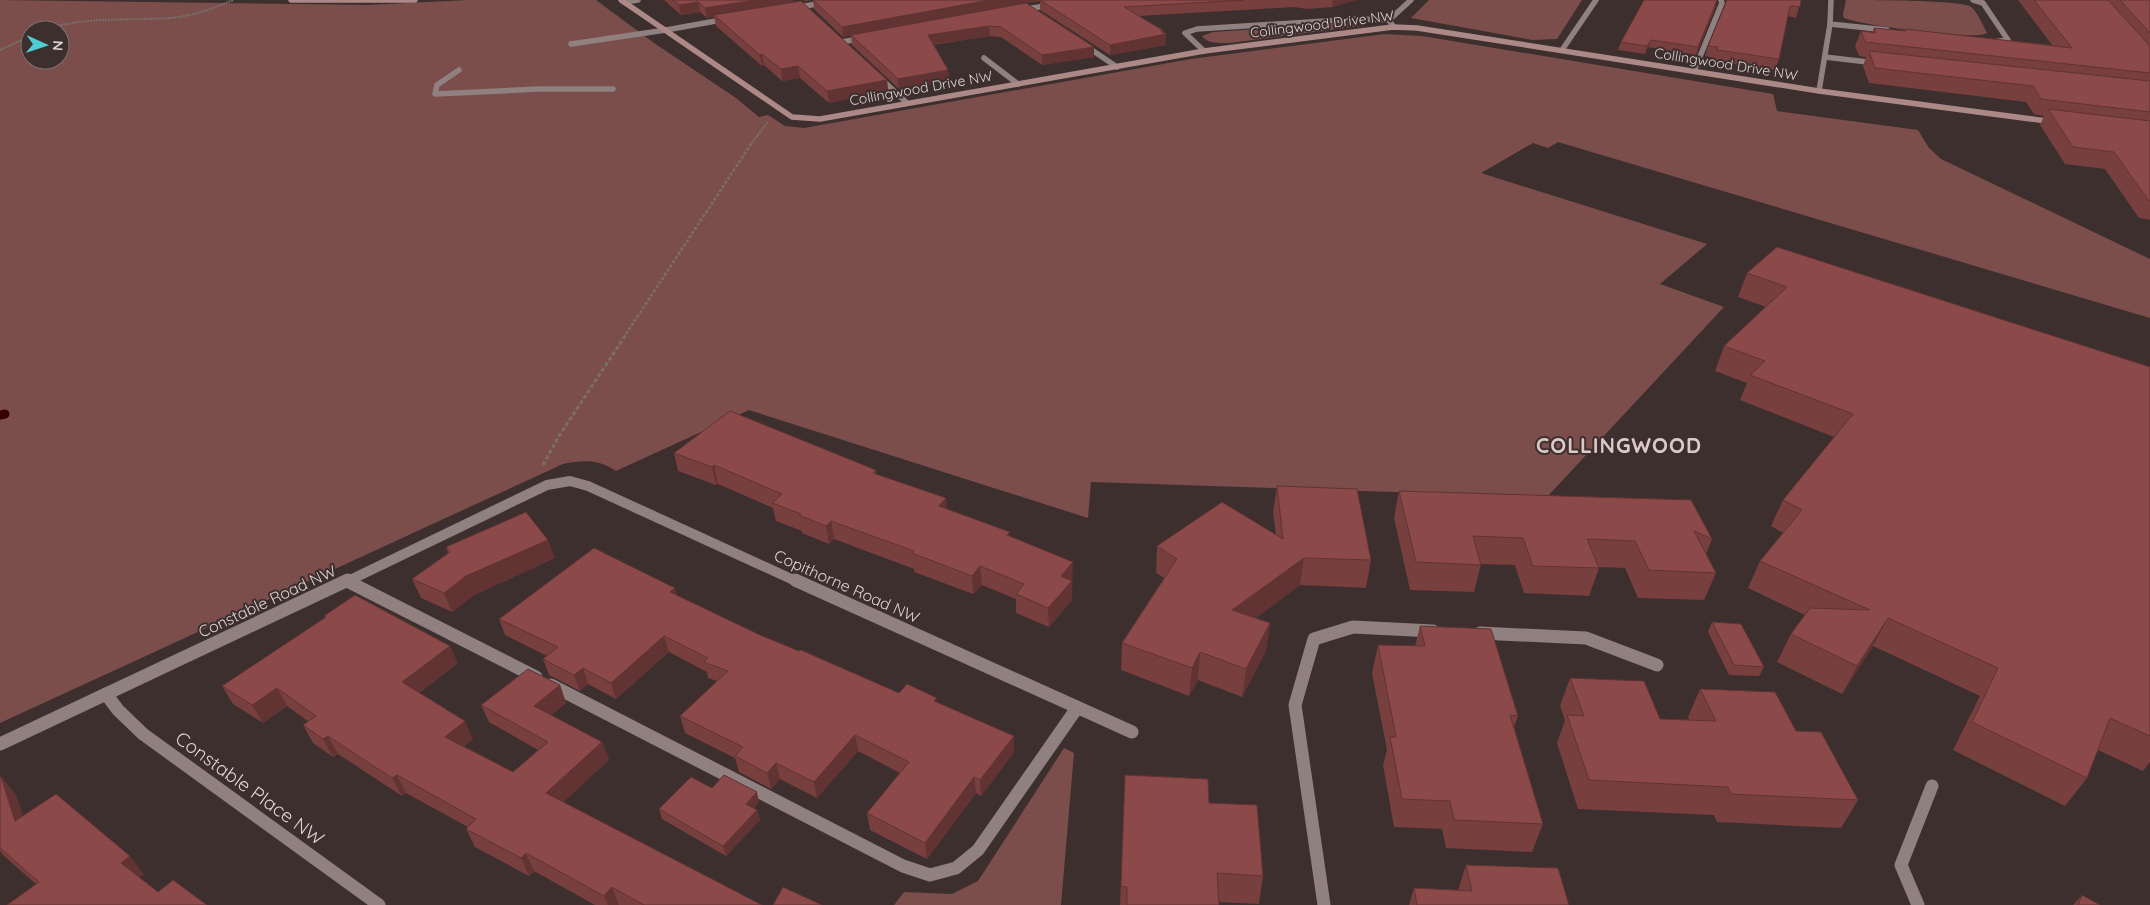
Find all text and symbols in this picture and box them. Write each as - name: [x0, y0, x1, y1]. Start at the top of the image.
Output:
- street label: Collingwood Drive NW: [1249, 6, 1395, 42]
- north arrow: [20, 20, 70, 70]
- text: N: [49, 40, 67, 51]
- street label: Collingwood Drive NW: [1653, 44, 1799, 84]
- street label: Collingwood Drive NW: [848, 66, 994, 109]
- district label: COLLINGWOOD: [1536, 432, 1702, 458]
- street label: Copithorne Road NW: [771, 545, 923, 627]
- street label: Constable Road NW: [195, 560, 339, 642]
- street label: Constable Place NW: [171, 726, 329, 850]

